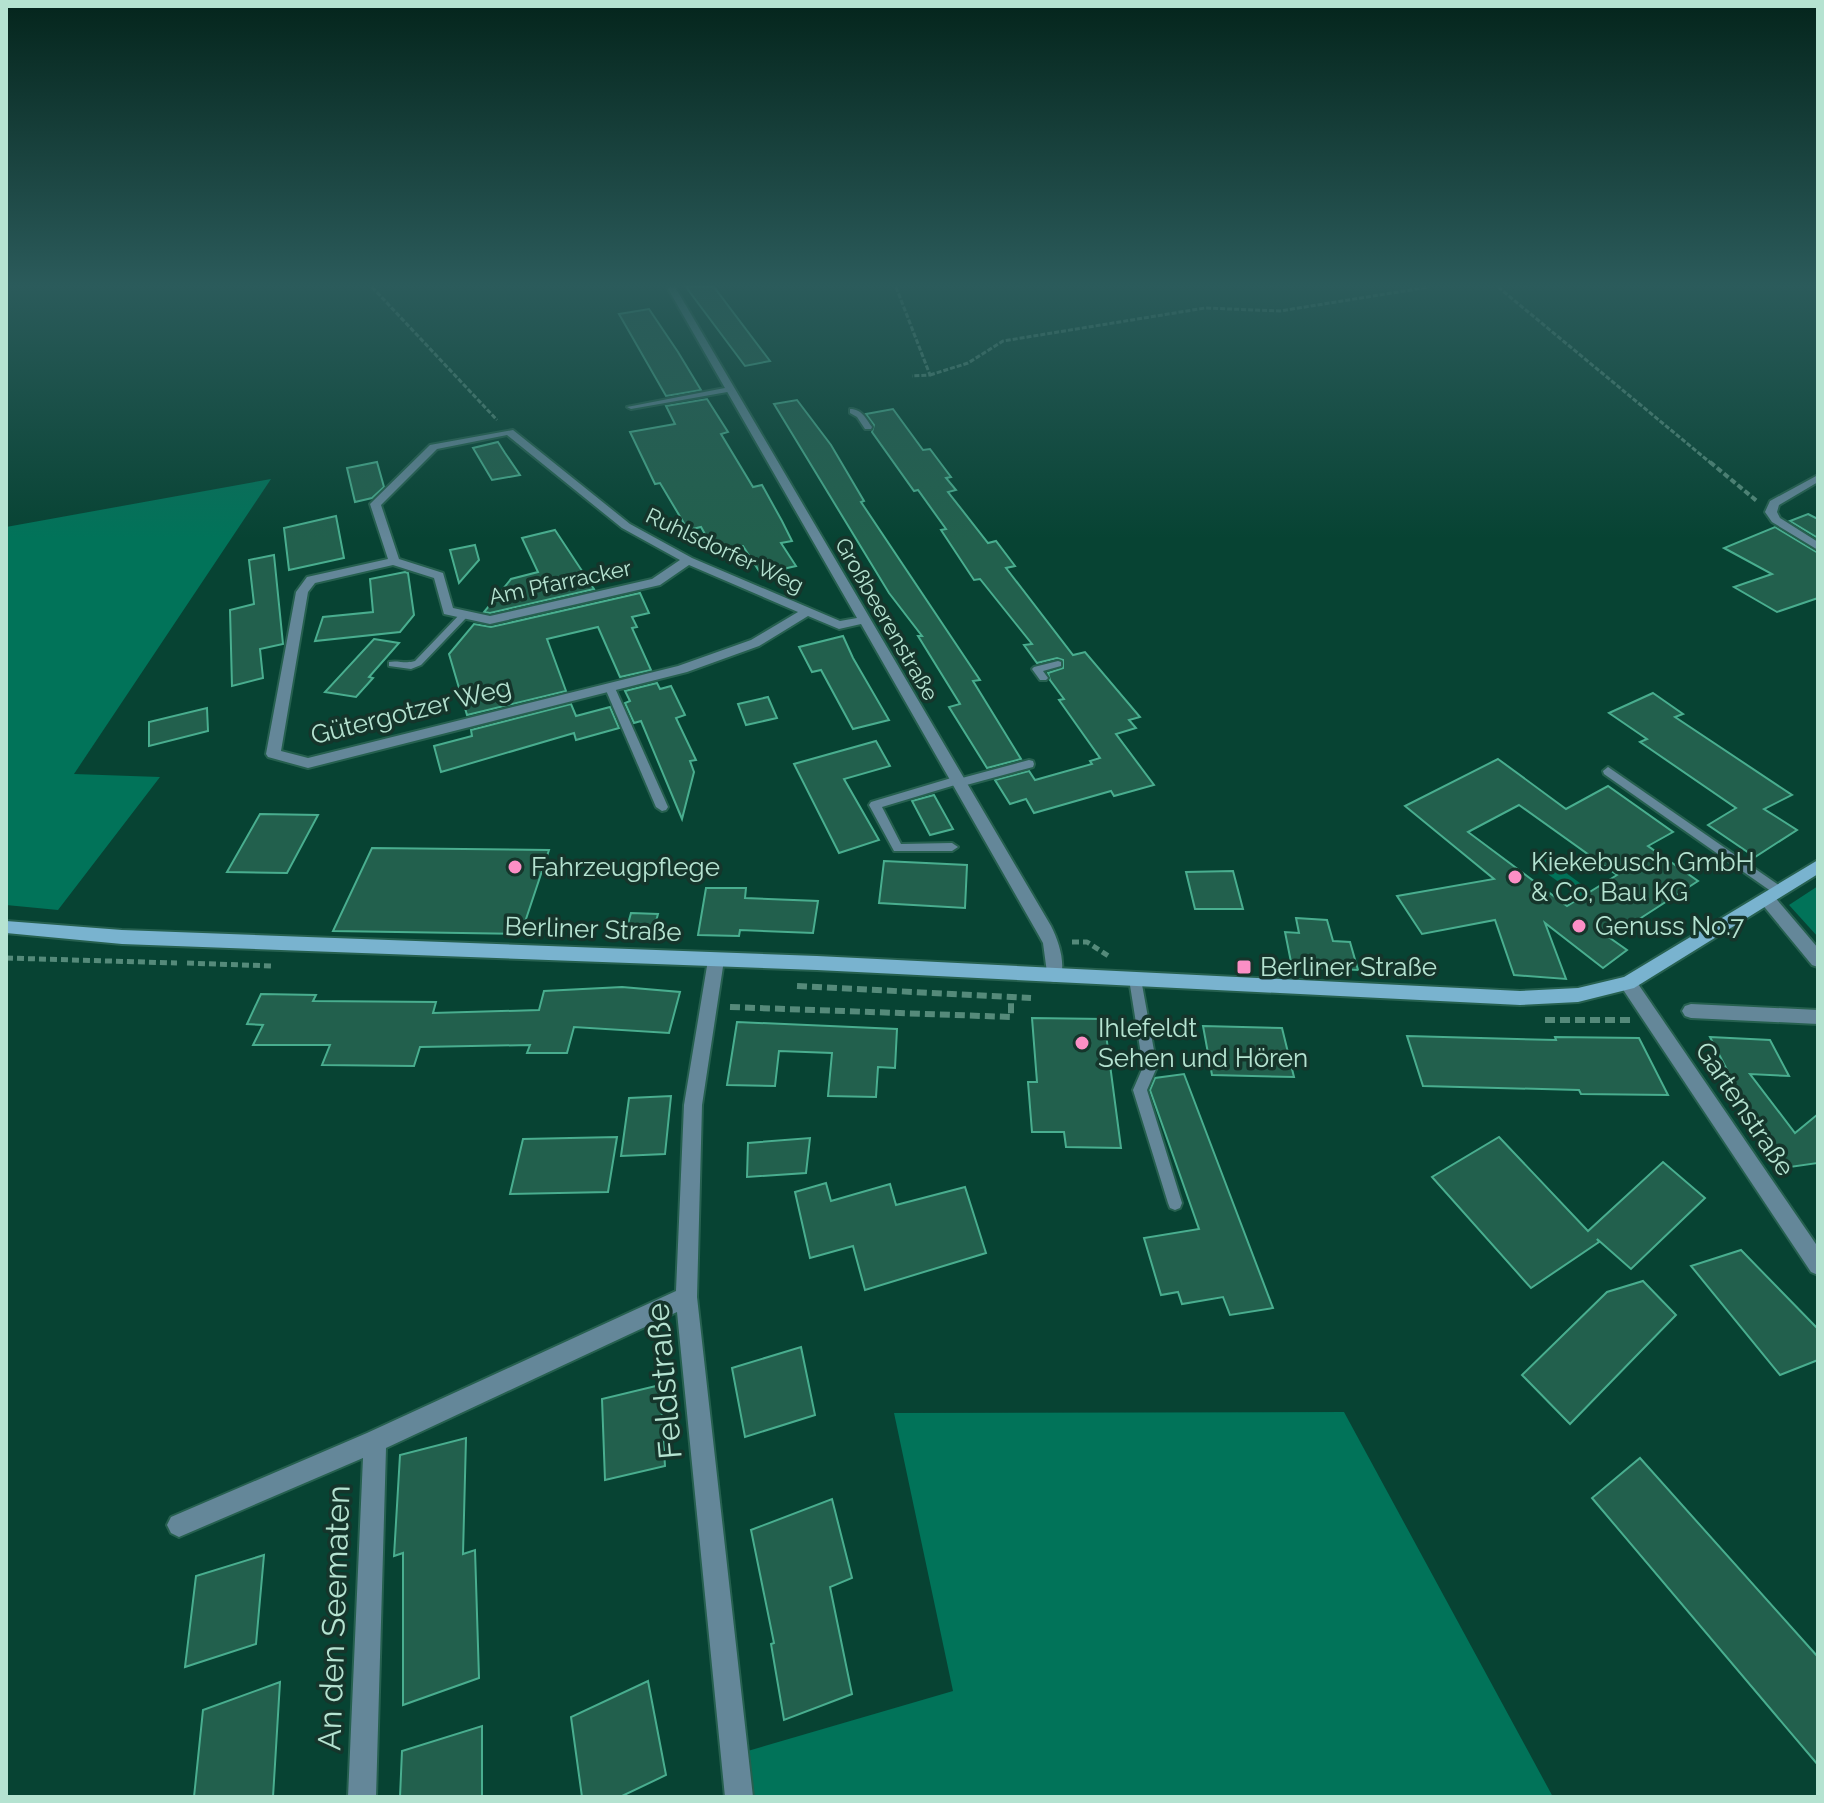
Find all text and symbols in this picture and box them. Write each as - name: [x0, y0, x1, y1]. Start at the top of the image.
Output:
- street label: Ruhlsdorfer Weg: [642, 502, 808, 598]
- street label: Großbeerenstraße: [830, 533, 944, 705]
- street label: Am Pfarracker: [486, 554, 634, 610]
- street label: Gütergotzer Weg: [308, 672, 514, 750]
- place label: Kiekebusch GmbH & Co, Bau KG: [1531, 847, 1755, 907]
- place label: Fahrzeugpflege: [531, 852, 720, 882]
- marker: Fahrzeugpflege: [506, 858, 524, 876]
- marker: Kiekebusch GmbH & Co, Bau KG: [1506, 868, 1524, 886]
- street label: Berliner Straße: [504, 911, 682, 947]
- place label: Genuss No.7: [1595, 911, 1744, 941]
- marker: Genuss No.7: [1570, 917, 1588, 935]
- place label: Berliner Straße: [1260, 952, 1437, 982]
- marker: Berliner Straße: [1235, 958, 1253, 976]
- place label: Ihlefeldt Sehen und Hören: [1098, 1013, 1308, 1073]
- marker: Ihlefeldt Sehen und Hören: [1073, 1034, 1091, 1052]
- street label: Gartenstraße: [1689, 1036, 1801, 1182]
- street label: Feldstraße: [638, 1302, 689, 1461]
- street label: An den Seematen: [310, 1485, 357, 1751]

